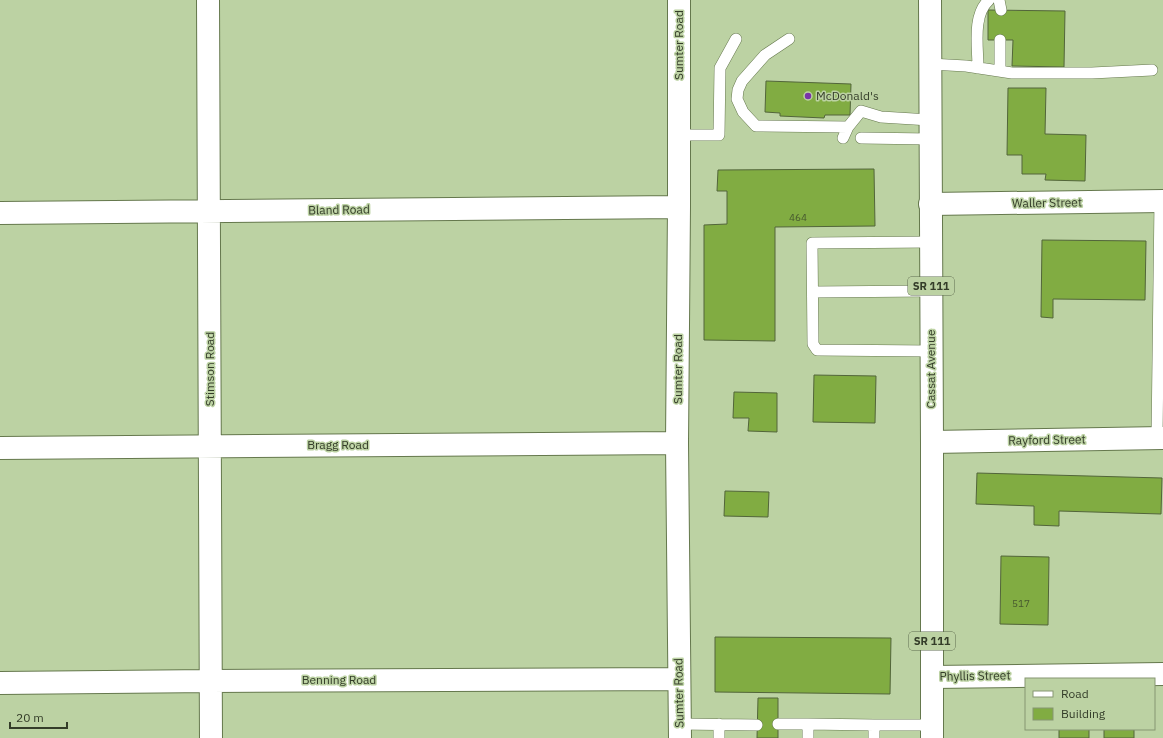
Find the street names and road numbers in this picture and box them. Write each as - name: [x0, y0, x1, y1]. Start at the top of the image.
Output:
- street label: Sumter Road: [671, 10, 686, 80]
- street label: Waller Street: [1012, 194, 1082, 211]
- street label: Bland Road: [308, 201, 370, 218]
- road number: SR 111: [908, 277, 954, 295]
- street label: Cassat Avenue: [923, 329, 938, 409]
- street label: Stimson Road: [202, 332, 217, 406]
- street label: Sumter Road: [670, 334, 685, 404]
- street label: Rayford Street: [1008, 431, 1086, 448]
- street label: Bragg Road: [307, 437, 369, 452]
- road number: SR 111: [909, 632, 955, 650]
- street label: Sumter Road: [670, 658, 687, 728]
- street label: Phyllis Street: [939, 667, 1011, 684]
- street label: Benning Road: [302, 672, 376, 687]

